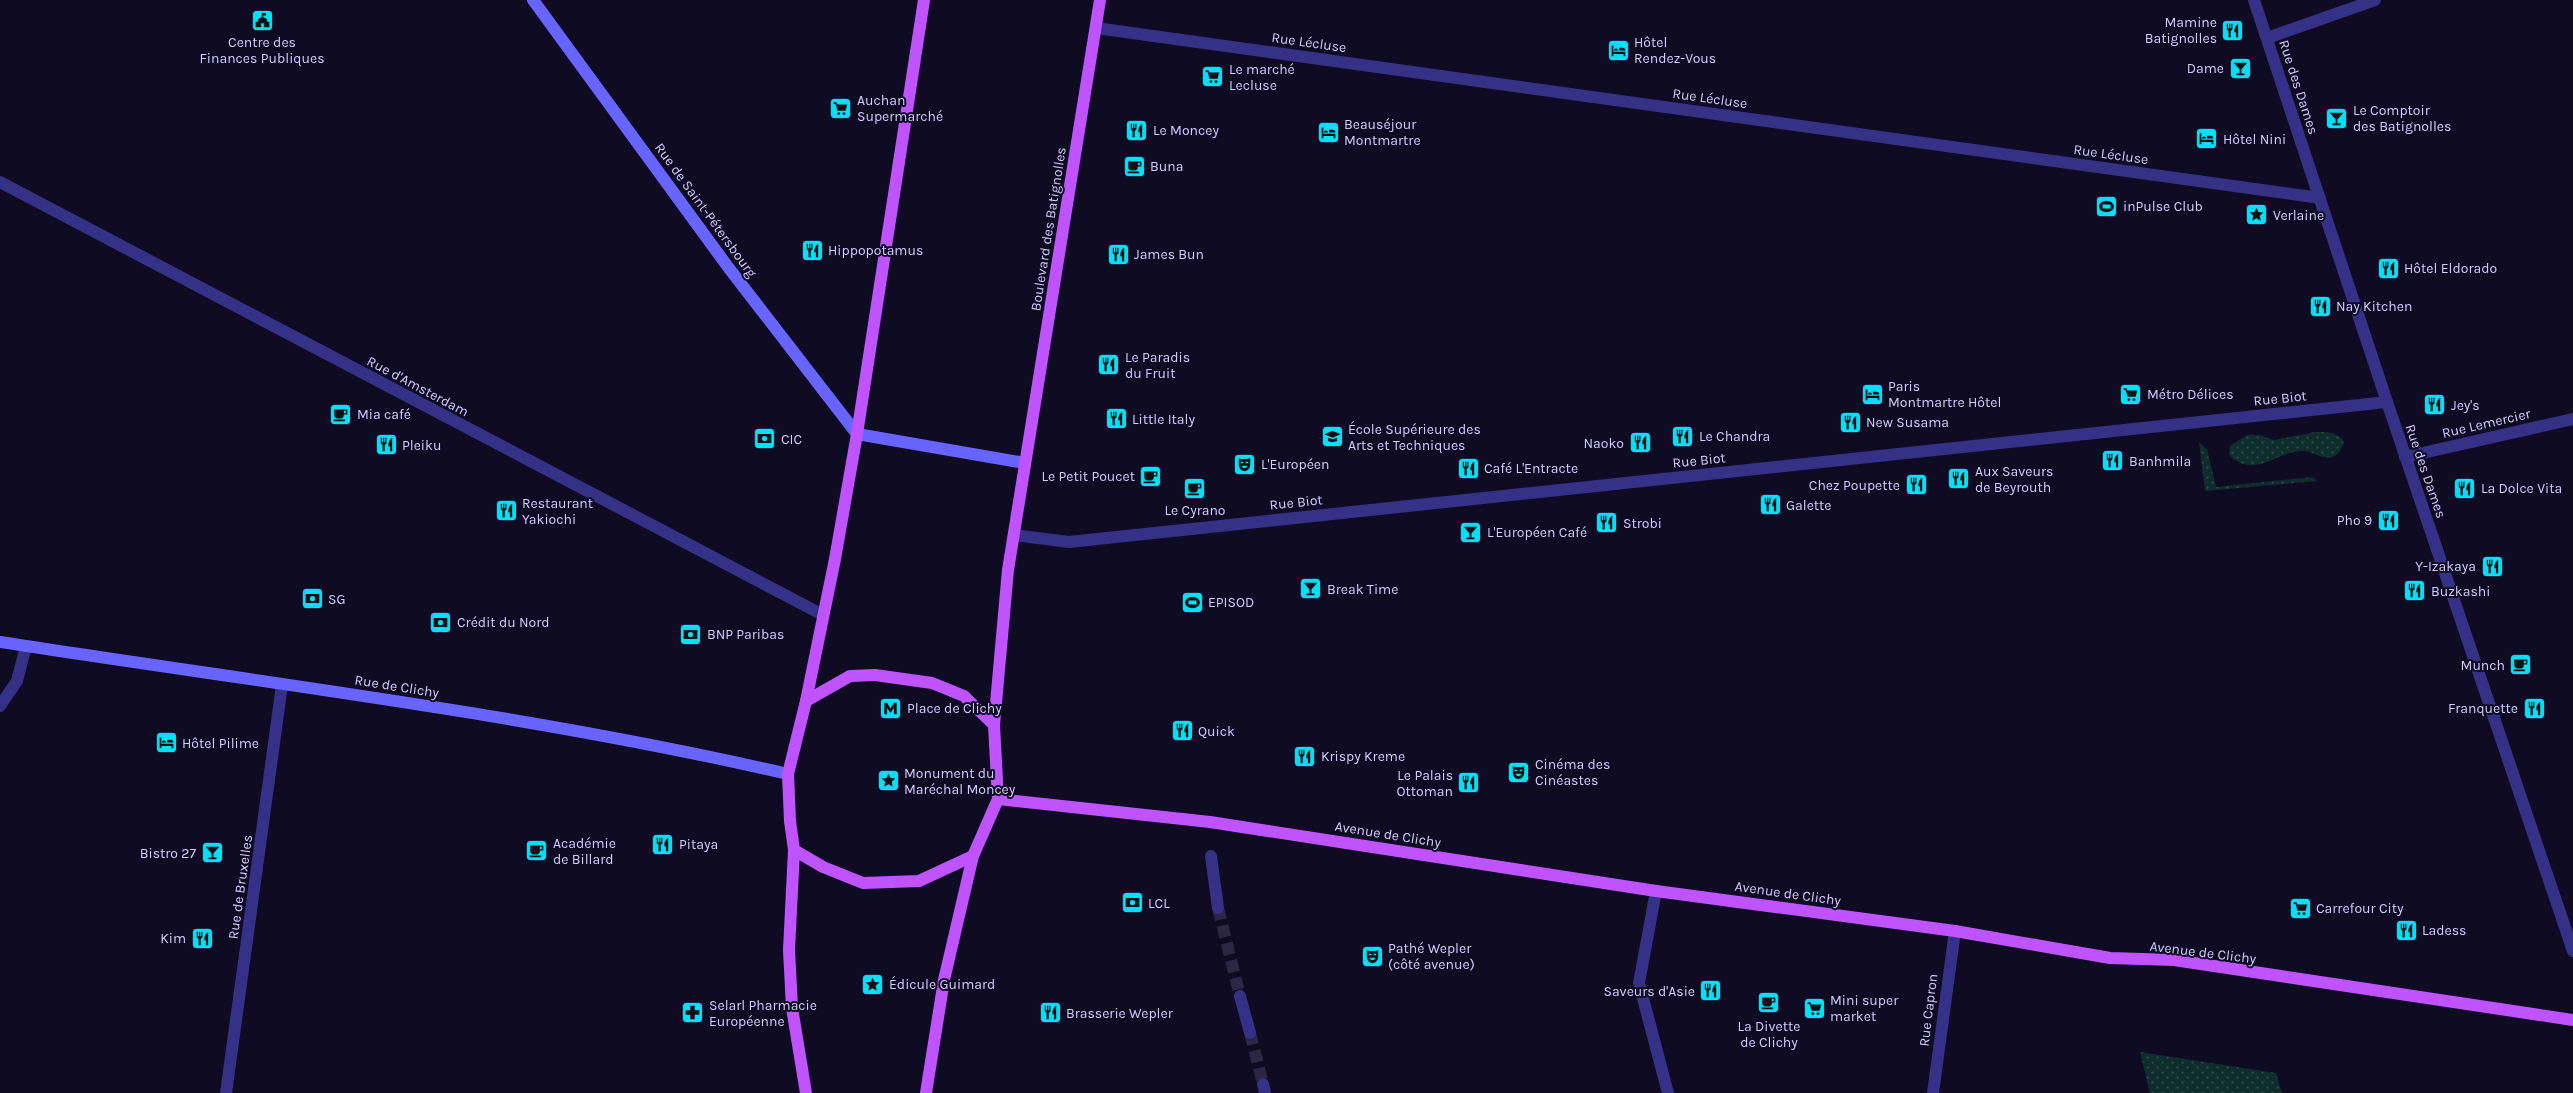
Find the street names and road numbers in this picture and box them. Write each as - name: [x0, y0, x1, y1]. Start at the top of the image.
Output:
- street label: Rue Lécluse: [1270, 29, 1347, 56]
- street label: Rue des Dames: [2275, 38, 2322, 137]
- street label: Rue Lécluse: [1671, 85, 1748, 112]
- street label: Rue de Saint-Pétersbourg: [651, 140, 760, 281]
- street label: Rue Lécluse: [2072, 141, 2149, 168]
- street label: Boulevard des Batignolles: [1027, 146, 1070, 312]
- street label: Rue d'Amsterdam: [364, 352, 472, 420]
- street label: Rue Biot: [2253, 387, 2307, 410]
- street label: Rue Lemercier: [2440, 405, 2533, 442]
- street label: Rue des Dames: [2401, 422, 2450, 520]
- street label: Rue Biot: [1672, 449, 1726, 472]
- street label: Rue Biot: [1269, 491, 1323, 514]
- street label: Rue de Clichy: [353, 671, 441, 702]
- street label: Avenue de Clichy: [1334, 818, 1443, 851]
- street label: Rue de Bruxelles: [225, 834, 256, 940]
- street label: Avenue de Clichy: [1734, 878, 1843, 909]
- street label: Avenue de Clichy: [2149, 938, 2258, 968]
- street label: Rue Capron: [1916, 973, 1941, 1047]

